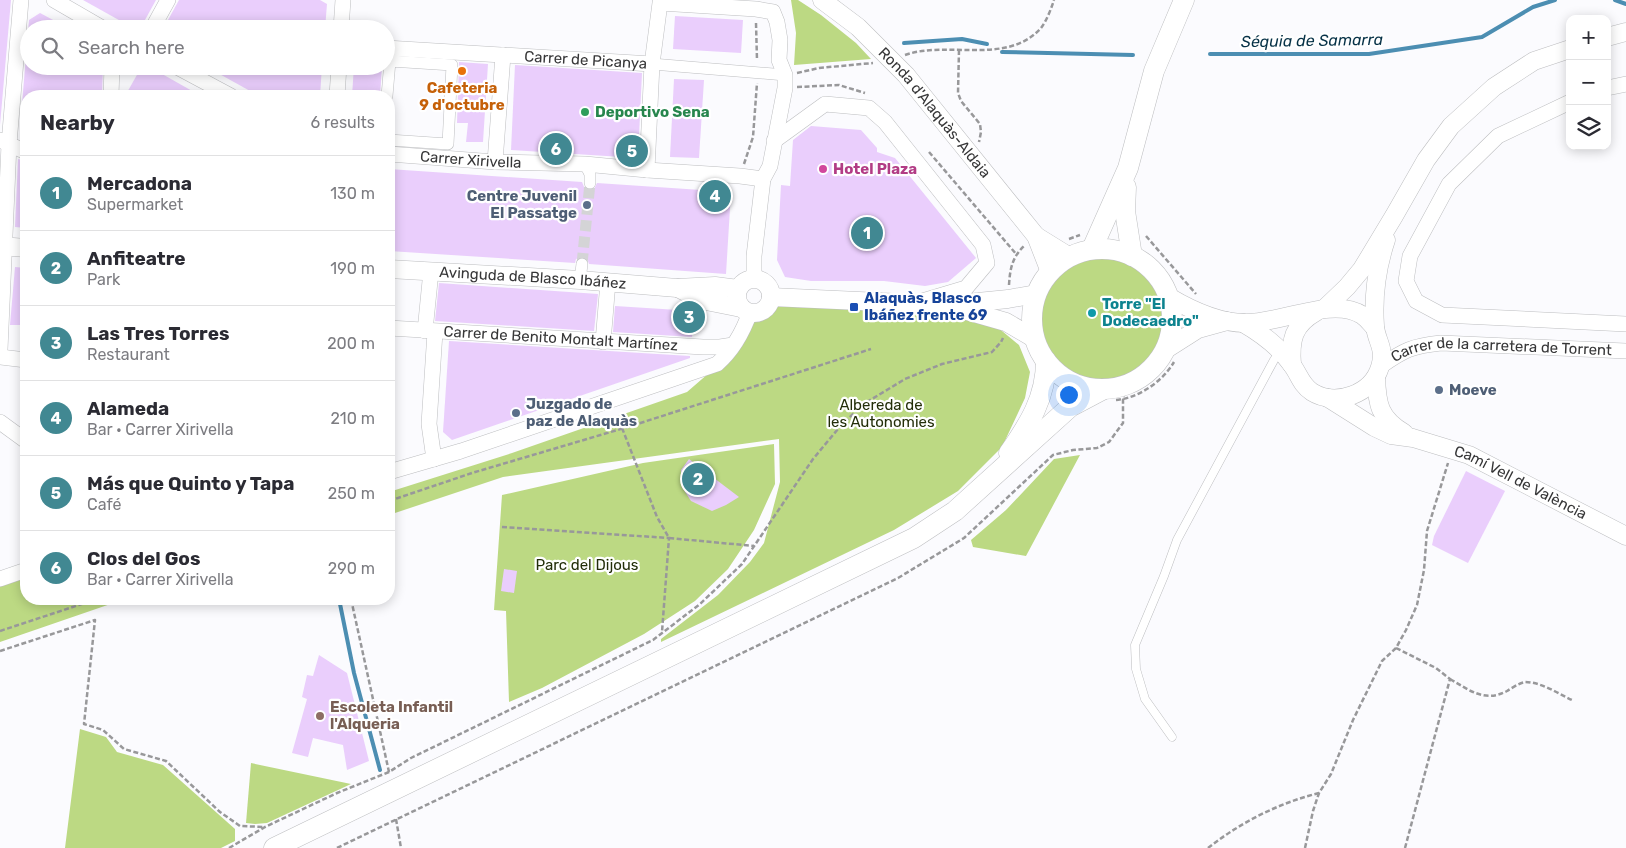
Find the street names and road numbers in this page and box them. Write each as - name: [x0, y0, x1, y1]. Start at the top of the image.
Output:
- street label: Ronda d'Alaquàs-Aldaia: [875, 44, 994, 182]
- street label: Carrer de Picanya: [524, 47, 648, 73]
- street label: Carrer Xirivella: [419, 147, 522, 172]
- street label: Avinguda de Blasco Ibáñez: [439, 263, 627, 293]
- street label: Carrer de Benito Montalt Martínez: [443, 322, 679, 354]
- street label: Carrer de la carretera de Torrent: [1388, 334, 1612, 366]
- street label: Camí Vell de València: [1452, 442, 1590, 523]

